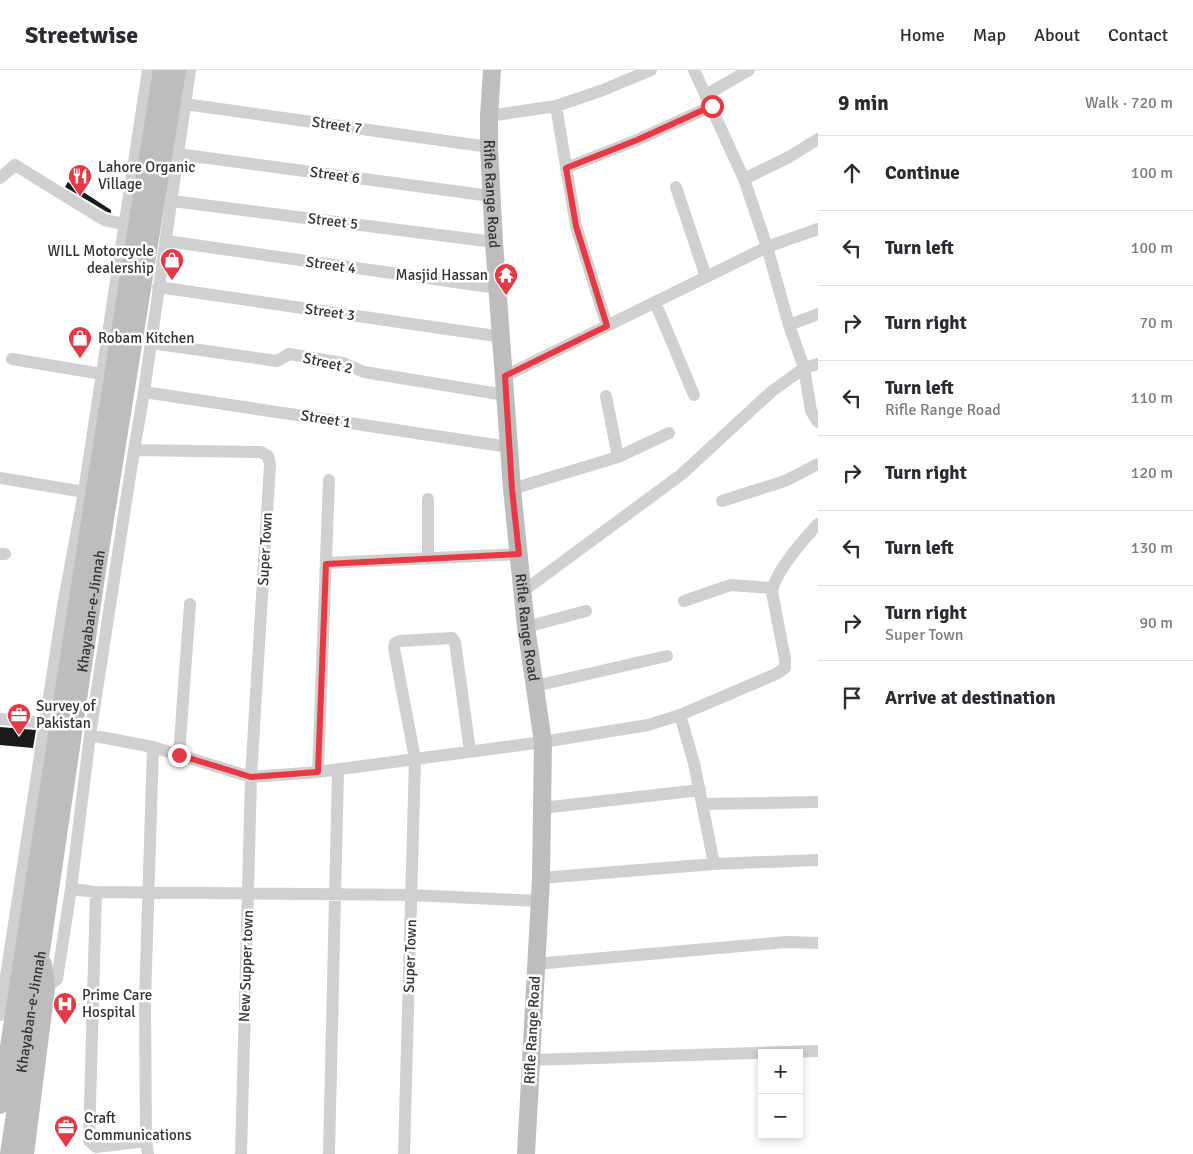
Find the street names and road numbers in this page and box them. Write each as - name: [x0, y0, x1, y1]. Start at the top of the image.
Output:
- street label: Street 7: [311, 113, 363, 137]
- street label: Rifle Range Road: [480, 140, 503, 249]
- street label: Street 6: [309, 163, 361, 187]
- street label: Street 5: [307, 209, 359, 233]
- street label: Street 4: [305, 253, 357, 277]
- street label: Street 3: [304, 300, 356, 324]
- street label: Street 2: [301, 349, 355, 377]
- street label: Street 1: [300, 406, 352, 432]
- street label: Super Town: [254, 512, 276, 586]
- street label: Khayaban-e-Jinnah: [73, 549, 109, 674]
- street label: Rifle Range Road: [512, 573, 543, 682]
- street label: New Supper town: [235, 910, 257, 1022]
- street label: Super Town: [400, 919, 420, 993]
- street label: Khayaban-e-Jinnah: [12, 949, 50, 1074]
- street label: Rifle Range Road: [520, 975, 544, 1085]

